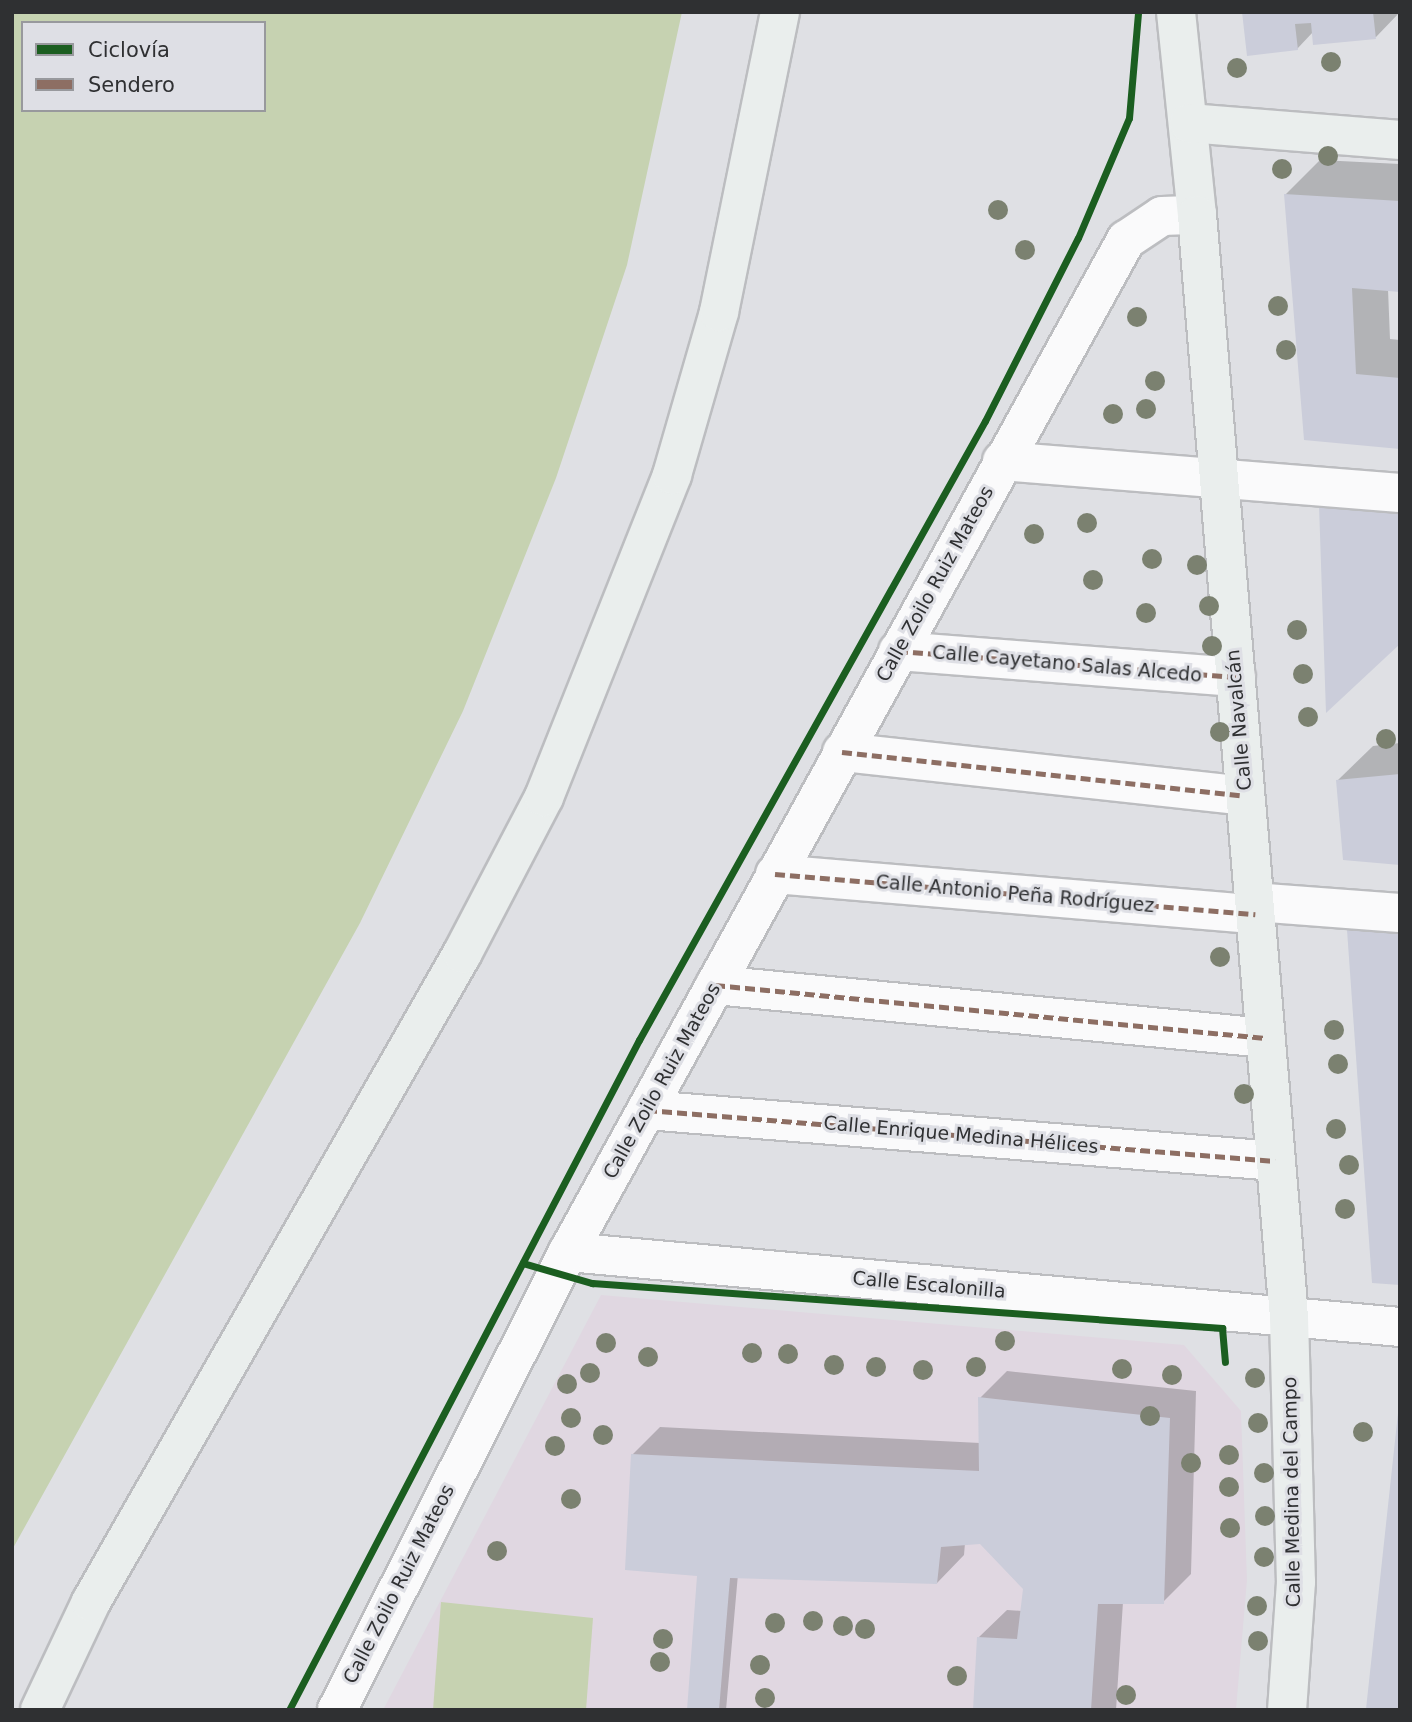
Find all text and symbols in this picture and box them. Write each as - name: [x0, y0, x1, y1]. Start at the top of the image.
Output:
- legend: [21, 21, 266, 112]
- text: Ciclovía: [88, 38, 170, 62]
- text: Sendero: [88, 73, 175, 97]
- street label: Calle Zoilo Ruiz Mateos: [872, 482, 998, 686]
- street label: Calle Cayetano Salas Alcedo: [931, 641, 1203, 687]
- street label: Calle Navalcán: [1221, 649, 1257, 791]
- street label: Calle Antonio Peña Rodríguez: [875, 870, 1155, 918]
- street label: Calle Zoilo Ruiz Mateos: [599, 979, 725, 1183]
- street label: Calle Enrique Medina Hélices: [823, 1112, 1099, 1158]
- street label: Calle Escalonilla: [851, 1267, 1007, 1303]
- street label: Calle Medina del Campo: [1279, 1377, 1305, 1607]
- street label: Calle Zoilo Ruiz Mateos: [339, 1481, 459, 1687]

